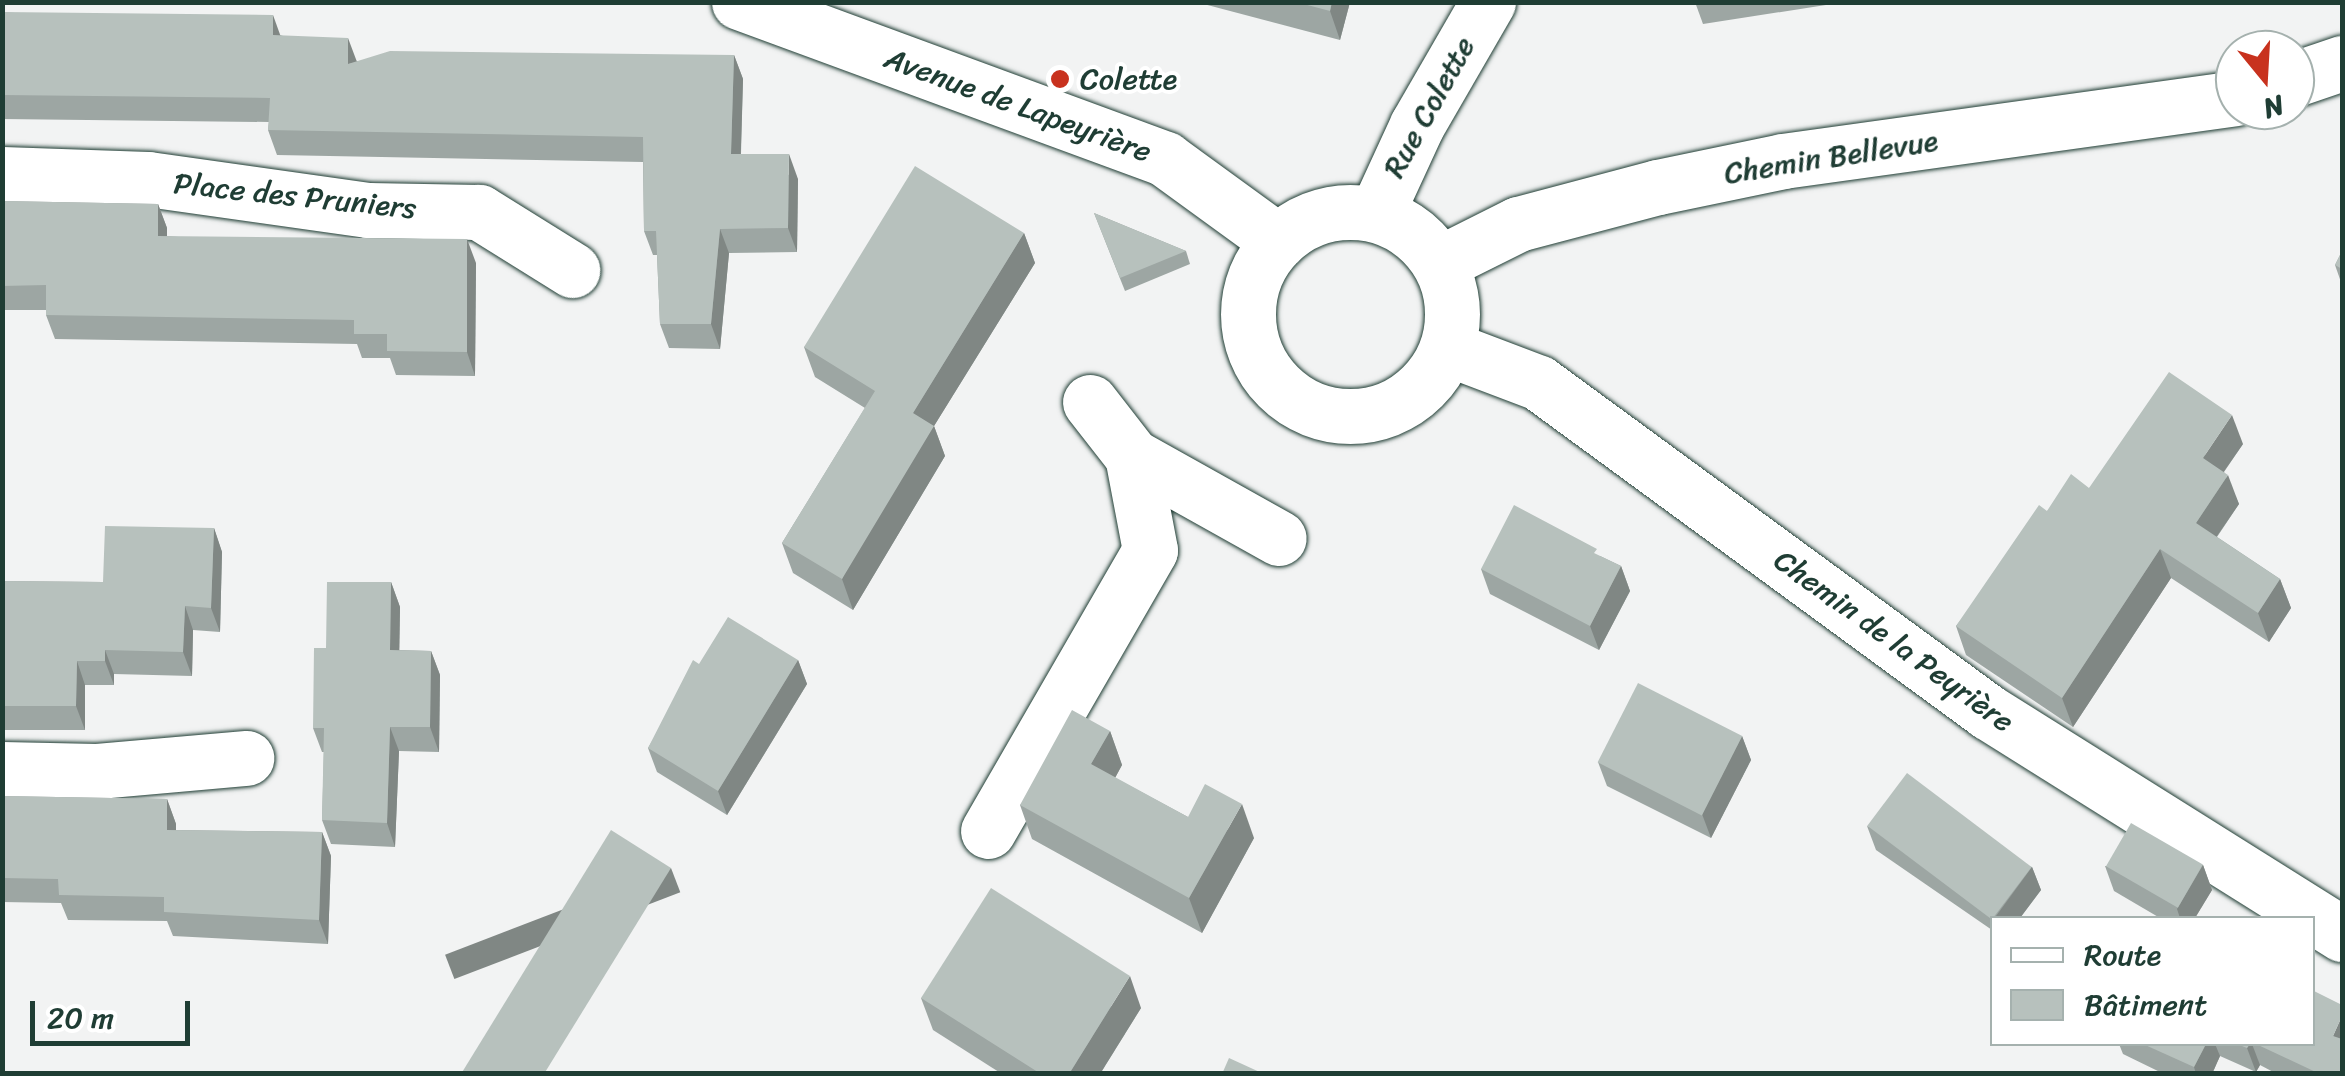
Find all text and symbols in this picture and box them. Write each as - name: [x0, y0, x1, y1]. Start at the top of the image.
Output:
- north arrow: [2215, 30, 2315, 130]
- street label: Rue Colette: [1376, 31, 1482, 183]
- street label: Avenue de Lapeyrière: [879, 40, 1157, 170]
- place label: Colette: [1080, 61, 1177, 97]
- marker: Colette: [1049, 68, 1071, 90]
- text: N: [2257, 81, 2291, 133]
- street label: Chemin Bellevue: [1721, 122, 1941, 192]
- street label: Place des Pruniers: [172, 165, 418, 227]
- street label: Chemin de la Peyrière: [1767, 542, 2021, 740]
- legend: [1990, 916, 2315, 1046]
- text: Route: [2084, 928, 2161, 982]
- text: Bâtiment: [2084, 978, 2207, 1032]
- scale bar: [35, 981, 195, 1043]
- text: 20 m: [47, 991, 114, 1045]

